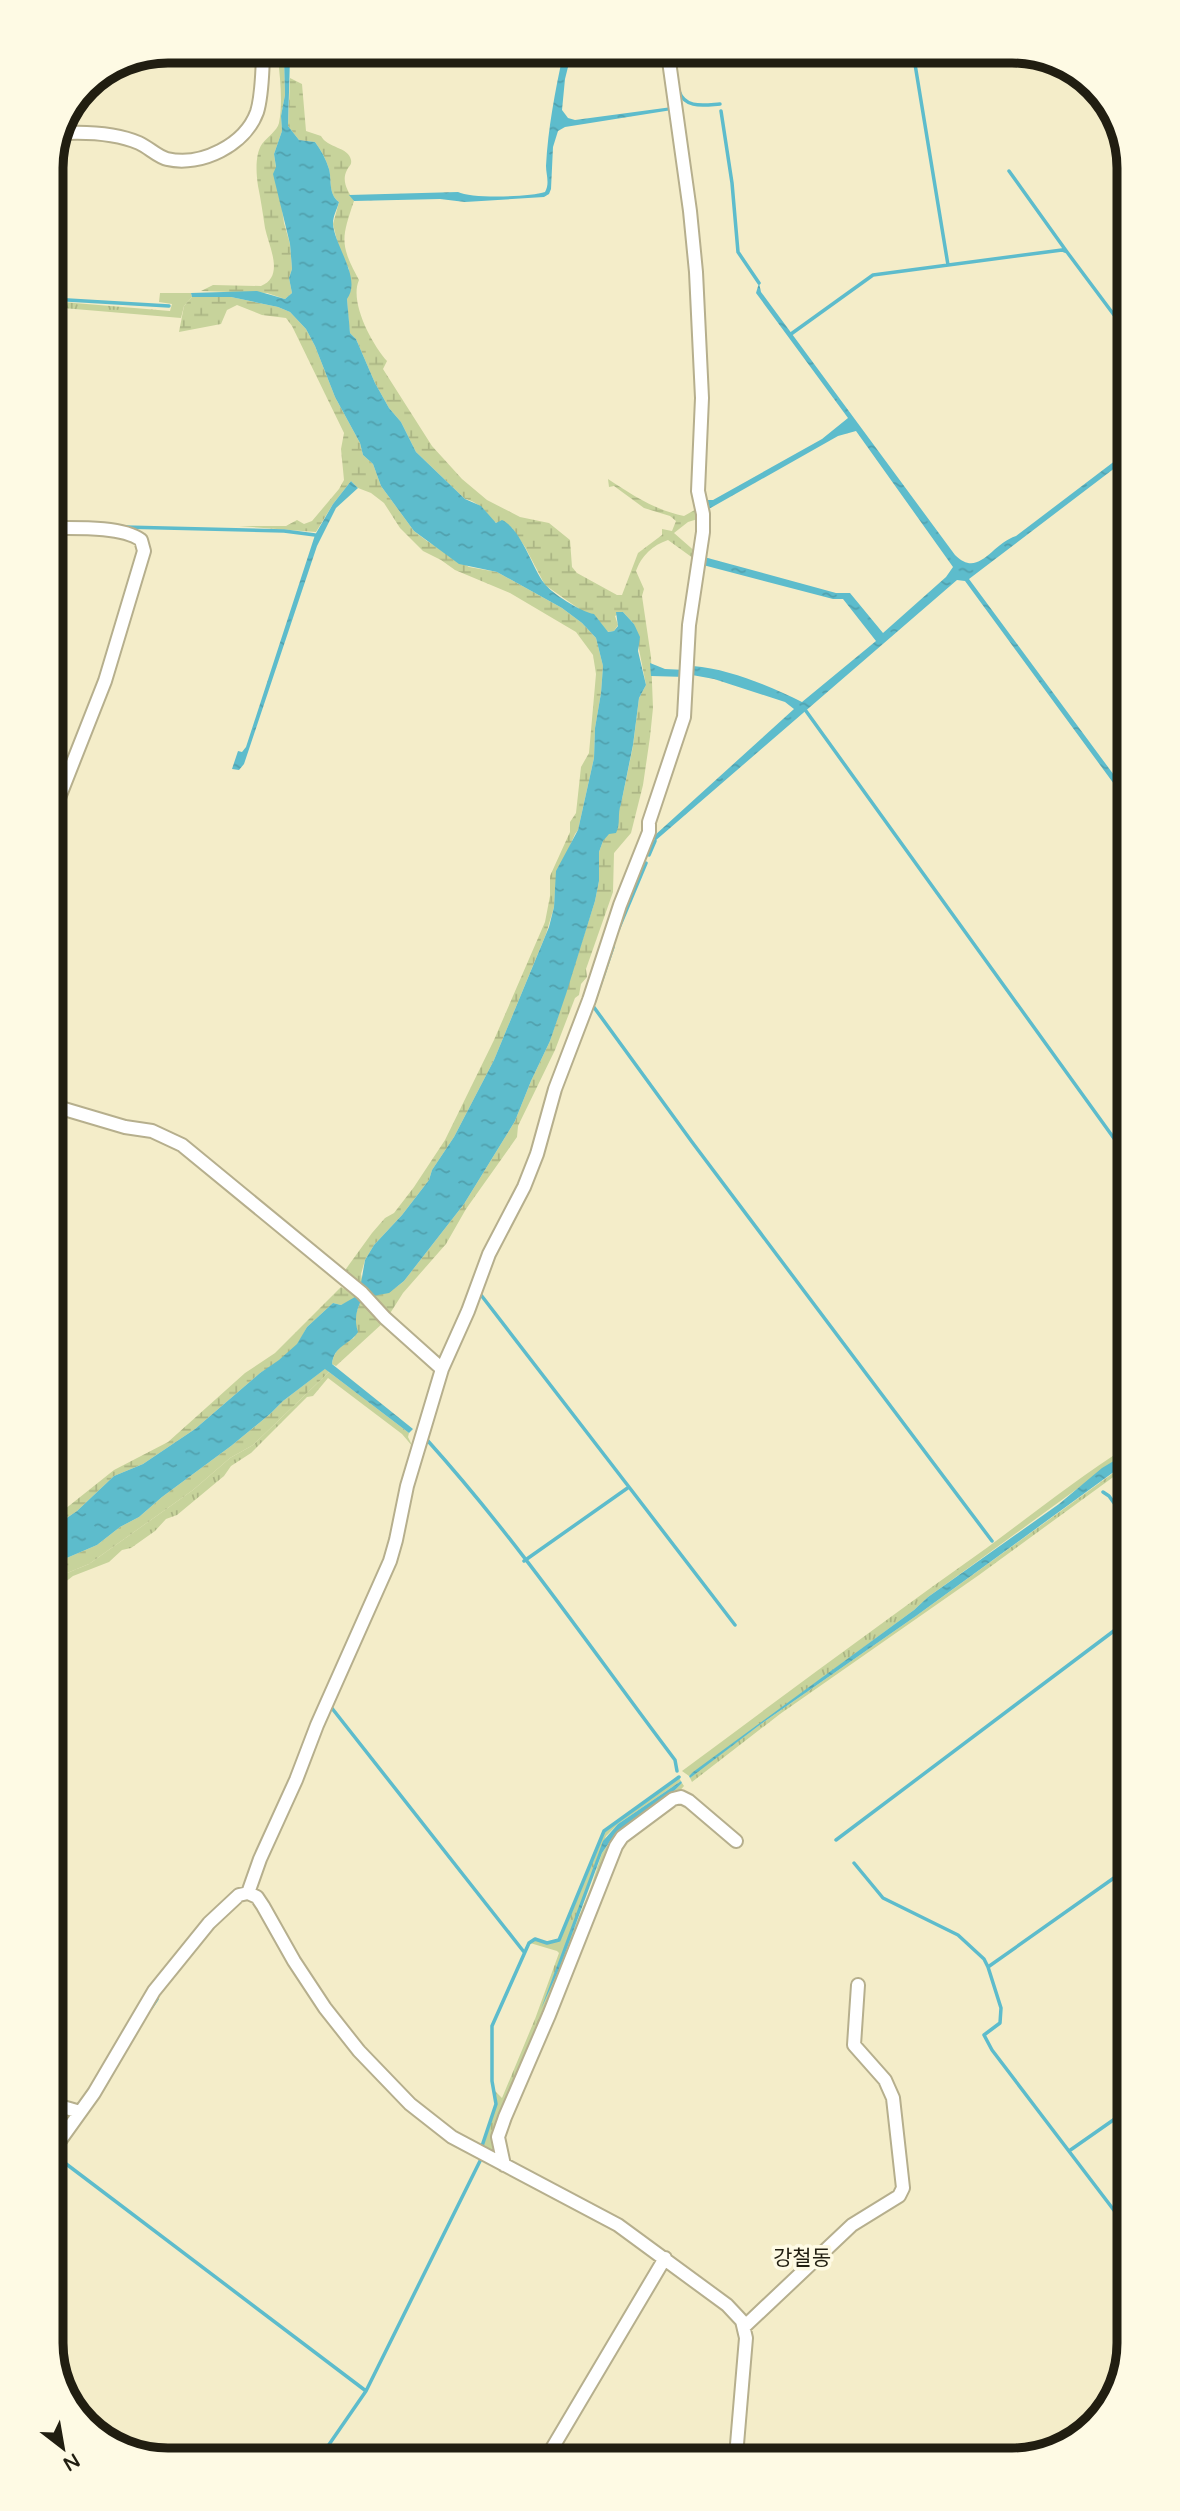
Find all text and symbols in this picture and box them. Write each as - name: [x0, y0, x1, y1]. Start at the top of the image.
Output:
- district label: 강철동: [773, 2246, 831, 2271]
- north arrow: [28, 2413, 98, 2483]
- text: N: [59, 2448, 83, 2475]

